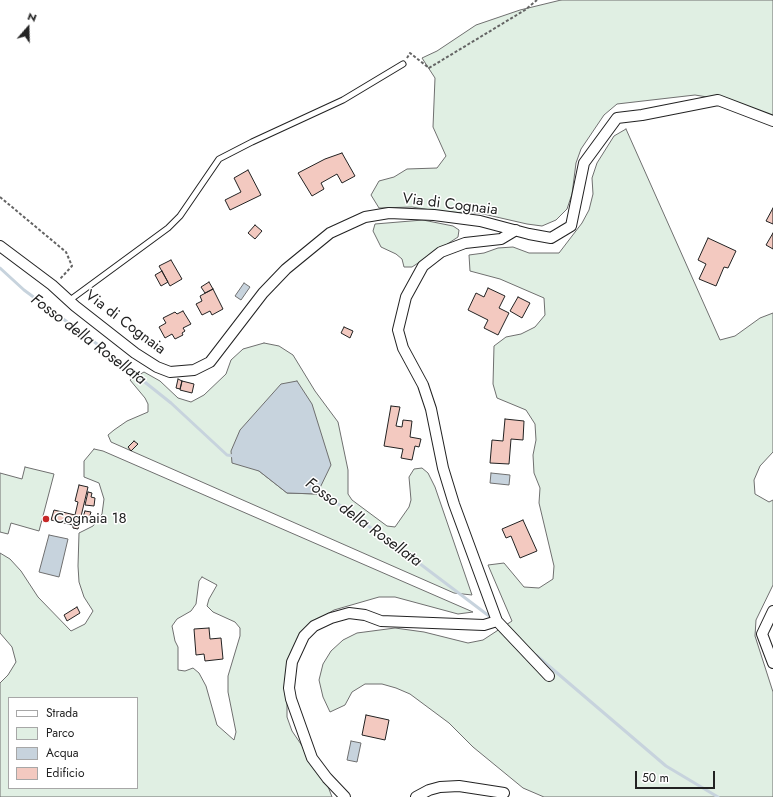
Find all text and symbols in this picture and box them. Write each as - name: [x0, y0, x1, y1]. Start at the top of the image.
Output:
- north arrow: [8, 8, 48, 48]
- text: N: [25, 8, 39, 26]
- street label: Via di Cognaia: [401, 190, 499, 220]
- street label: Via di Cognaia: [81, 287, 169, 359]
- water label: Fosso della Rosellata: [27, 290, 149, 390]
- water label: Fosso della Rosellata: [301, 474, 425, 572]
- place label: Cognaia 18: [54, 510, 127, 528]
- marker: Cognaia 18: [41, 514, 51, 524]
- legend: [8, 697, 138, 789]
- text: Strada: [46, 704, 78, 722]
- text: Parco: [46, 724, 74, 742]
- text: Acqua: [46, 744, 79, 762]
- scale bar: [637, 763, 717, 789]
- text: Edificio: [46, 764, 85, 782]
- text: 50 m: [642, 769, 669, 787]

